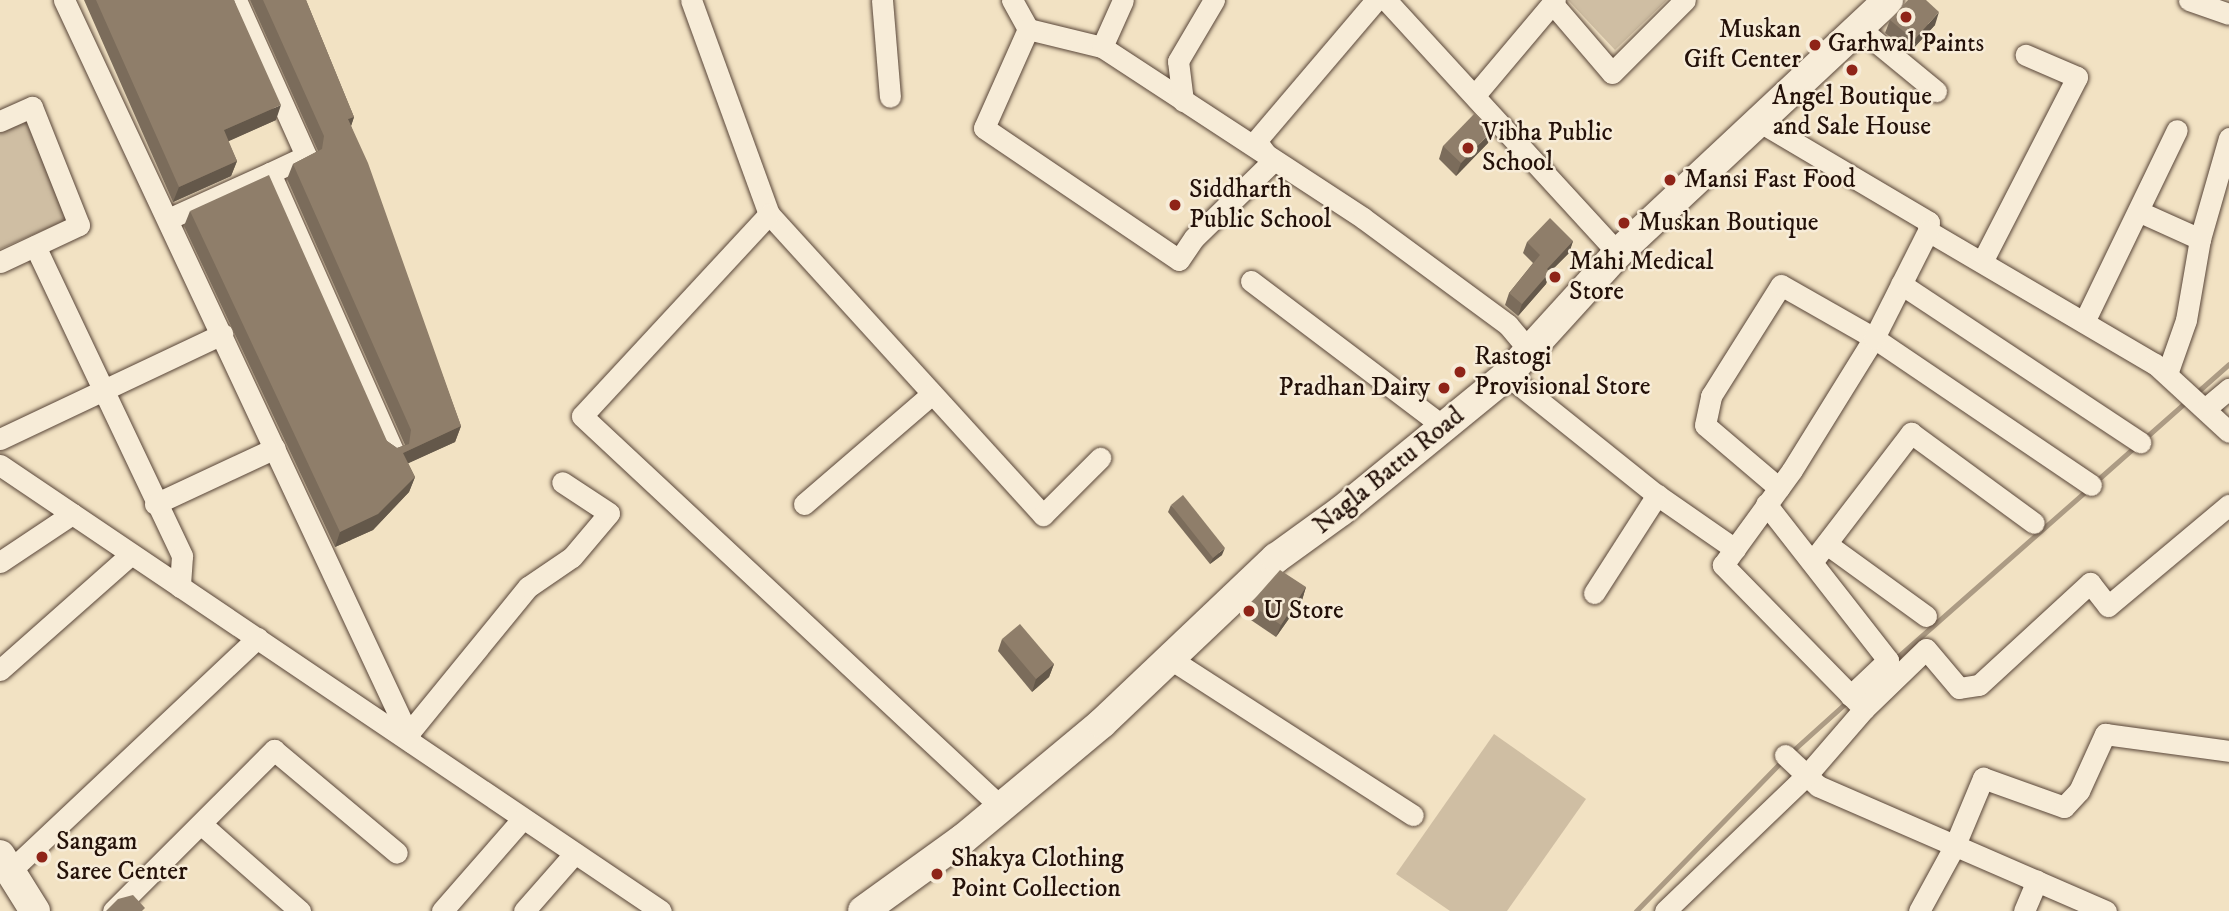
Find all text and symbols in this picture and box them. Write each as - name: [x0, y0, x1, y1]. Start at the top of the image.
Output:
- marker: Garhwal Paints: [1898, 9, 1914, 25]
- place label: Muskan Gift Center: [1684, 14, 1801, 76]
- place label: Garhwal Paints: [1828, 28, 1984, 60]
- marker: Muskan Gift Center: [1807, 37, 1823, 53]
- marker: Angel Boutique and Sale House: [1844, 62, 1860, 78]
- place label: Angel Boutique and Sale House: [1772, 81, 1932, 142]
- place label: Vibha Public School: [1482, 117, 1613, 178]
- marker: Vibha Public School: [1460, 140, 1476, 156]
- place label: Mansi Fast Food: [1684, 164, 1855, 196]
- marker: Mansi Fast Food: [1662, 172, 1678, 188]
- place label: Siddharth Public School: [1189, 174, 1331, 235]
- marker: Siddharth Public School: [1167, 197, 1183, 213]
- place label: Muskan Boutique: [1638, 207, 1819, 239]
- marker: Muskan Boutique: [1616, 215, 1632, 231]
- place label: Mahi Medical Store: [1569, 246, 1714, 308]
- marker: Mahi Medical Store: [1547, 269, 1563, 285]
- place label: Rastogi Provisional Store: [1474, 341, 1651, 402]
- marker: Rastogi Provisional Store: [1452, 364, 1468, 380]
- place label: Pradhan Dairy: [1278, 372, 1430, 404]
- marker: Pradhan Dairy: [1436, 380, 1452, 396]
- street label: Nagla Battu Road: [1307, 401, 1471, 541]
- place label: U Store: [1263, 595, 1344, 627]
- marker: U Store: [1241, 603, 1257, 619]
- place label: Sangam Saree Center: [56, 826, 188, 888]
- place label: Shakya Clothing Point Collection: [951, 843, 1124, 904]
- marker: Sangam Saree Center: [34, 849, 50, 865]
- marker: Shakya Clothing Point Collection: [929, 866, 945, 882]

